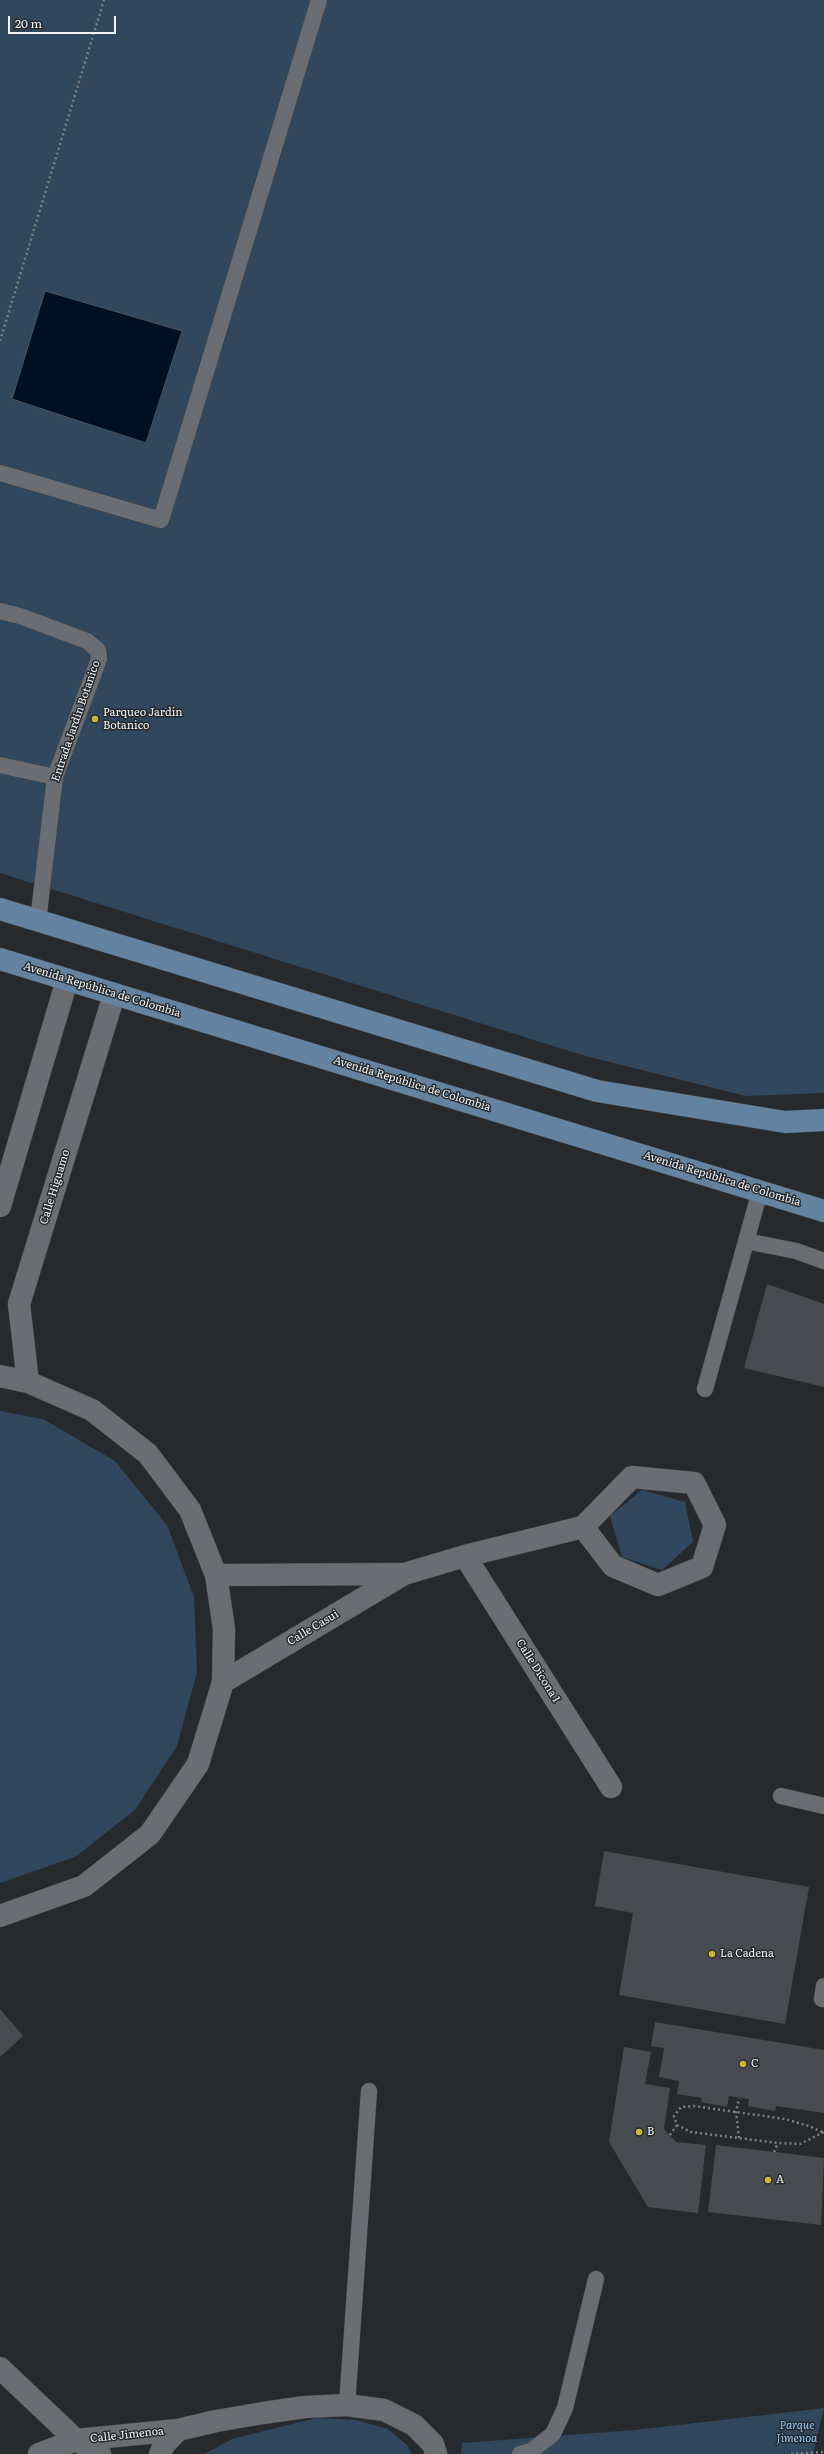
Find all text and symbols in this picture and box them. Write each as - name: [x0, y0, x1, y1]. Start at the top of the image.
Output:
- scale bar: [10, 8, 118, 34]
- text: 20 m: [15, 14, 42, 32]
- street label: Entrada Jardin Botanico: [49, 659, 103, 783]
- place label: Parqueo Jardin Botanico: [103, 706, 183, 732]
- marker: Parqueo Jardin Botanico: [90, 714, 100, 724]
- street label: Avenida República de Colombia: [22, 960, 182, 1020]
- street label: Avenida República de Colombia: [332, 1054, 492, 1114]
- street label: Calle Higuamo: [37, 1148, 73, 1226]
- street label: Avenida República de Colombia: [642, 1149, 802, 1209]
- street label: Calle Casui: [285, 1608, 341, 1648]
- street label: Calle Dicona I: [513, 1637, 563, 1705]
- place label: La Cadena: [720, 1947, 774, 1961]
- marker: La Cadena: [707, 1949, 717, 1959]
- place label: C: [751, 2057, 759, 2071]
- marker: C: [738, 2059, 748, 2069]
- place label: B: [647, 2125, 654, 2139]
- marker: B: [634, 2127, 644, 2137]
- place label: A: [776, 2173, 784, 2187]
- marker: A: [763, 2175, 773, 2185]
- park label: Parque Jimenoa: [777, 2419, 817, 2445]
- street label: Calle Jimenoa: [89, 2425, 165, 2445]

